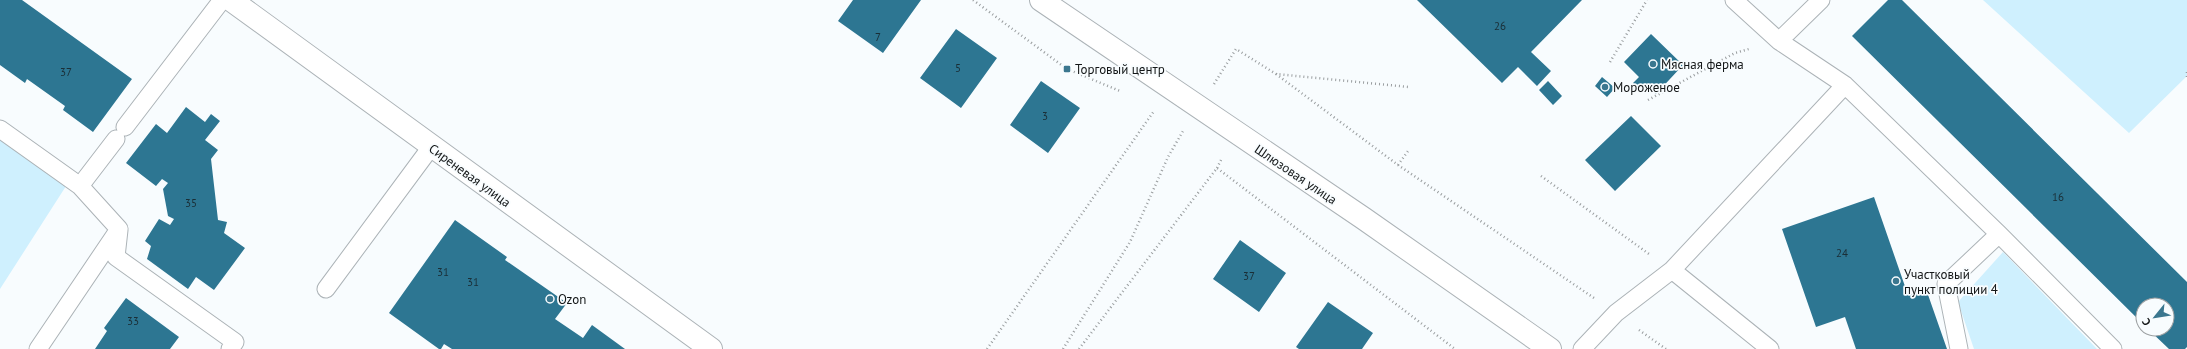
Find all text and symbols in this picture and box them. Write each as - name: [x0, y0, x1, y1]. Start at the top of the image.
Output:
- house number: 26: [1494, 19, 1506, 33]
- house number: 7: [875, 30, 881, 44]
- place label: Мясная ферма: [1661, 56, 1744, 73]
- marker: Мясная ферма: [1648, 59, 1658, 69]
- house number: 5: [955, 61, 961, 75]
- place label: Торговый центр: [1075, 61, 1165, 78]
- marker: Торговый центр: [1062, 64, 1072, 74]
- house number: 37: [60, 65, 72, 79]
- place label: Мороженое: [1613, 79, 1680, 96]
- marker: Мороженое: [1600, 82, 1610, 92]
- house number: 3: [1042, 109, 1048, 123]
- street label: Сиреневая улица: [425, 140, 514, 211]
- street label: Шлюзовая улица: [1251, 141, 1340, 208]
- house number: 16: [2052, 190, 2064, 204]
- house number: 35: [185, 196, 197, 210]
- house number: 24: [1836, 246, 1848, 260]
- house number: 31: [437, 265, 449, 279]
- place label: Участковый пункт полиции 4: [1904, 266, 1998, 298]
- house number: 37: [1243, 269, 1255, 283]
- house number: 31: [467, 275, 479, 289]
- marker: Участковый пункт полиции 4: [1891, 276, 1901, 286]
- place label: Ozon: [558, 291, 586, 308]
- marker: Ozon: [545, 294, 555, 304]
- north arrow: [2135, 297, 2175, 337]
- house number: 33: [127, 314, 139, 328]
- text: С: [2139, 316, 2154, 328]

